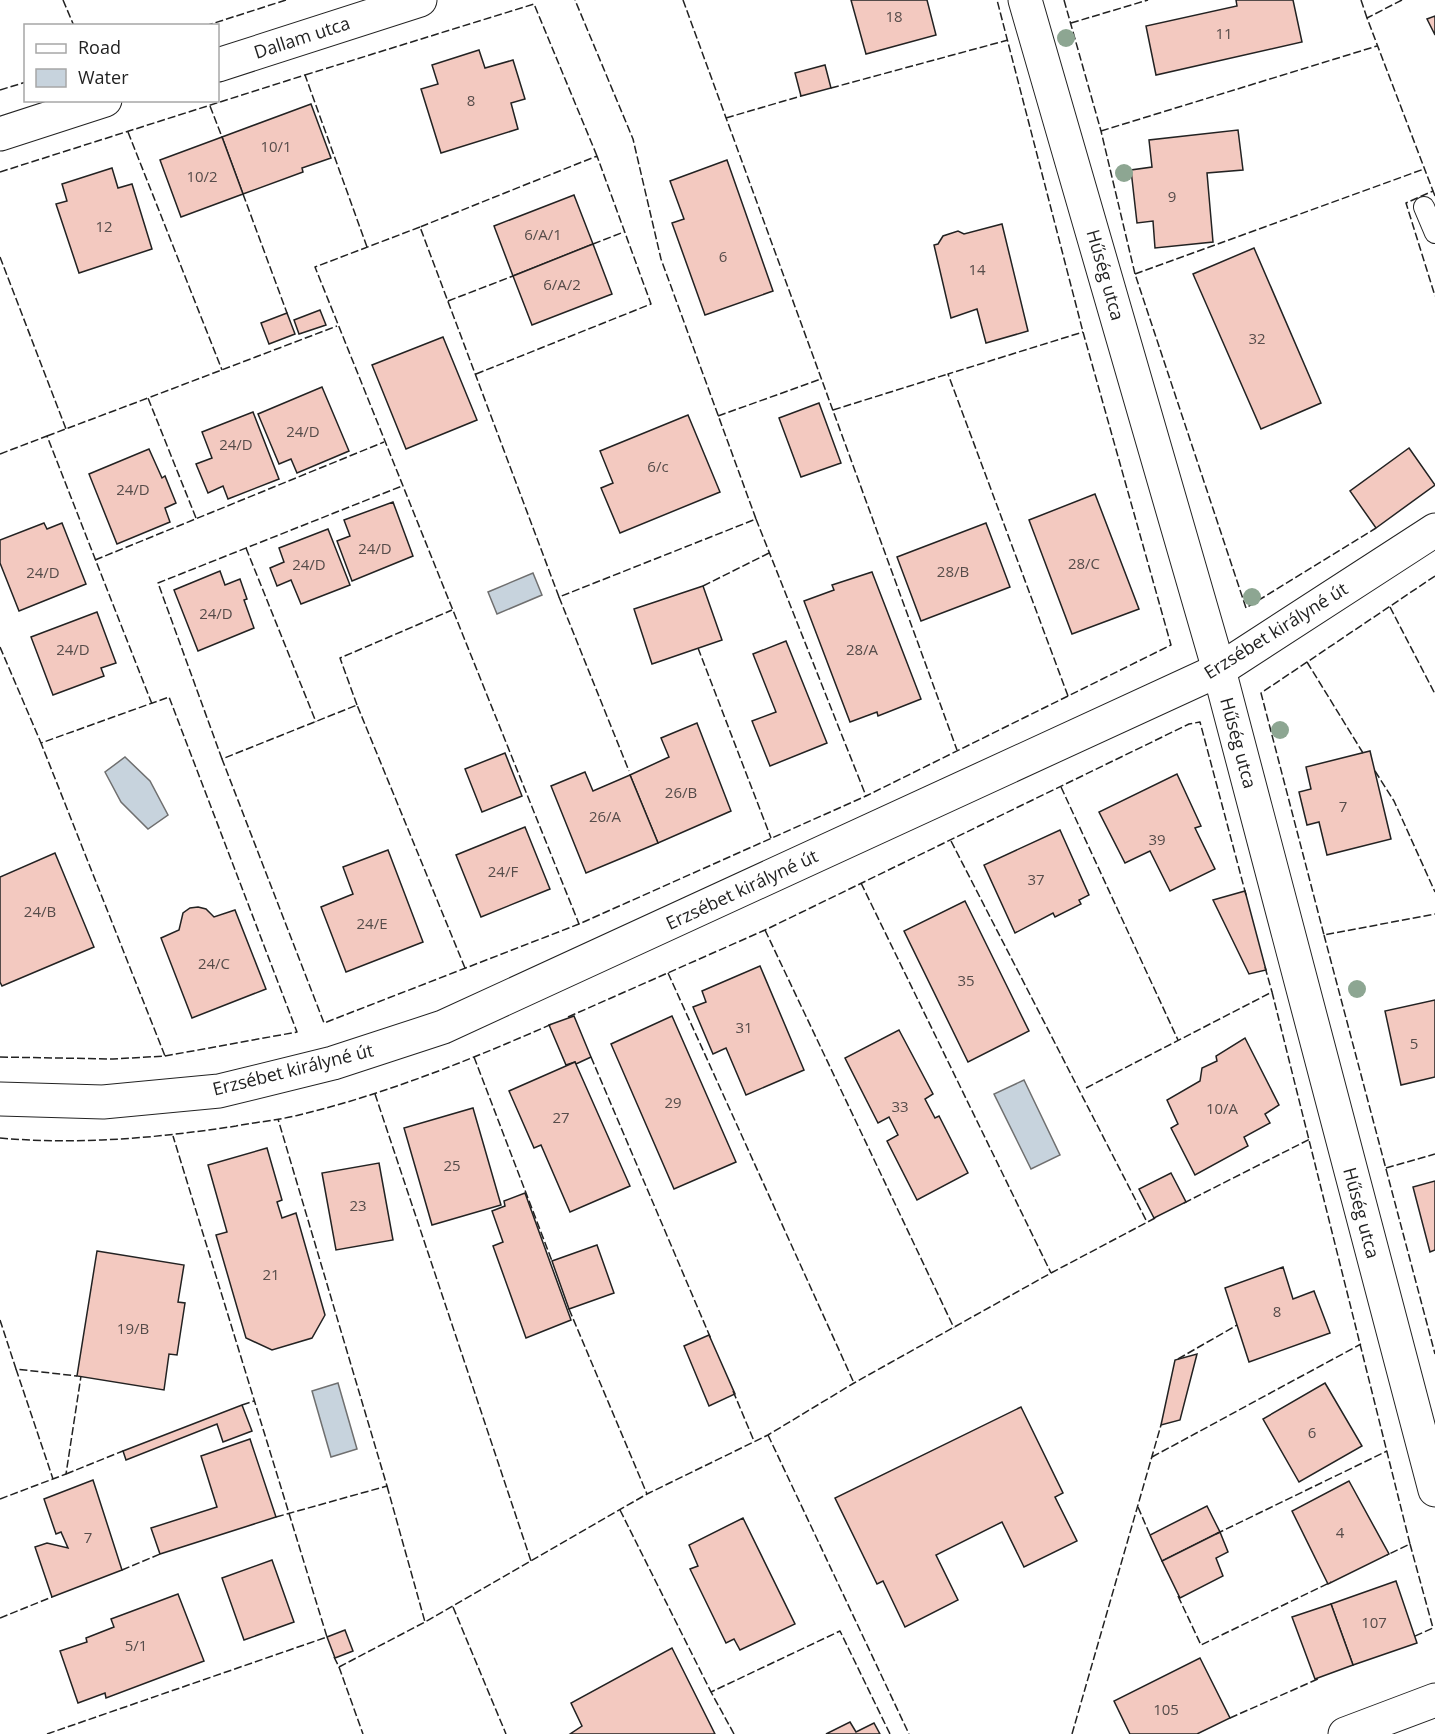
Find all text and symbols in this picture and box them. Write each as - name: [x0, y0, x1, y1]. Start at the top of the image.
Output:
- house number: 18: [885, 6, 903, 26]
- street label: Dallam utca: [251, 10, 353, 64]
- house number: 11: [1215, 23, 1233, 43]
- legend: [24, 24, 219, 102]
- text: Road: [78, 35, 121, 59]
- text: Water: [78, 65, 129, 89]
- house number: 8: [467, 90, 475, 110]
- house number: 10/1: [260, 136, 292, 156]
- house number: 10/2: [186, 166, 218, 186]
- house number: 9: [1168, 186, 1176, 206]
- house number: 12: [95, 216, 113, 236]
- house number: 6/A/1: [524, 224, 562, 244]
- street label: Hűség utca: [1082, 226, 1130, 323]
- house number: 6: [719, 246, 727, 266]
- house number: 14: [968, 259, 986, 279]
- house number: 6/A/2: [543, 274, 581, 294]
- house number: 32: [1248, 328, 1266, 348]
- house number: 24/D: [286, 421, 320, 441]
- house number: 24/D: [219, 434, 253, 454]
- house number: 6/c: [647, 456, 669, 476]
- house number: 24/D: [116, 479, 150, 499]
- house number: 24/D: [358, 538, 392, 558]
- house number: 28/C: [1068, 553, 1100, 573]
- house number: 24/D: [292, 554, 326, 574]
- house number: 28/B: [937, 561, 969, 581]
- house number: 24/D: [26, 562, 60, 582]
- street label: Erzsébet királyné út: [1199, 576, 1352, 684]
- house number: 24/D: [199, 603, 233, 623]
- house number: 24/D: [56, 639, 90, 659]
- house number: 28/A: [846, 639, 879, 659]
- street label: Hűség utca: [1215, 694, 1263, 791]
- house number: 26/B: [665, 782, 697, 802]
- house number: 7: [1339, 796, 1347, 816]
- house number: 26/A: [589, 806, 622, 826]
- house number: 39: [1148, 829, 1166, 849]
- street label: Erzsébet királyné út: [662, 843, 821, 935]
- house number: 24/F: [488, 861, 518, 881]
- house number: 37: [1027, 869, 1045, 889]
- house number: 24/B: [24, 901, 56, 921]
- house number: 24/E: [357, 913, 388, 933]
- house number: 24/C: [198, 953, 230, 973]
- house number: 35: [957, 970, 975, 990]
- house number: 31: [735, 1017, 753, 1037]
- house number: 5: [1410, 1033, 1418, 1053]
- street label: Erzsébet királyné út: [210, 1037, 376, 1101]
- house number: 29: [664, 1092, 682, 1112]
- house number: 33: [891, 1096, 909, 1116]
- house number: 10/A: [1206, 1098, 1239, 1118]
- house number: 27: [552, 1107, 570, 1127]
- house number: 25: [443, 1155, 461, 1175]
- street label: Hűség utca: [1338, 1164, 1386, 1261]
- house number: 23: [349, 1195, 367, 1215]
- house number: 21: [262, 1264, 280, 1284]
- house number: 8: [1273, 1301, 1281, 1321]
- house number: 19/B: [117, 1318, 149, 1338]
- house number: 6: [1308, 1422, 1316, 1442]
- house number: 4: [1336, 1522, 1345, 1542]
- house number: 7: [84, 1527, 92, 1547]
- house number: 107: [1361, 1612, 1387, 1632]
- house number: 5/1: [125, 1635, 147, 1655]
- house number: 105: [1153, 1699, 1179, 1719]

